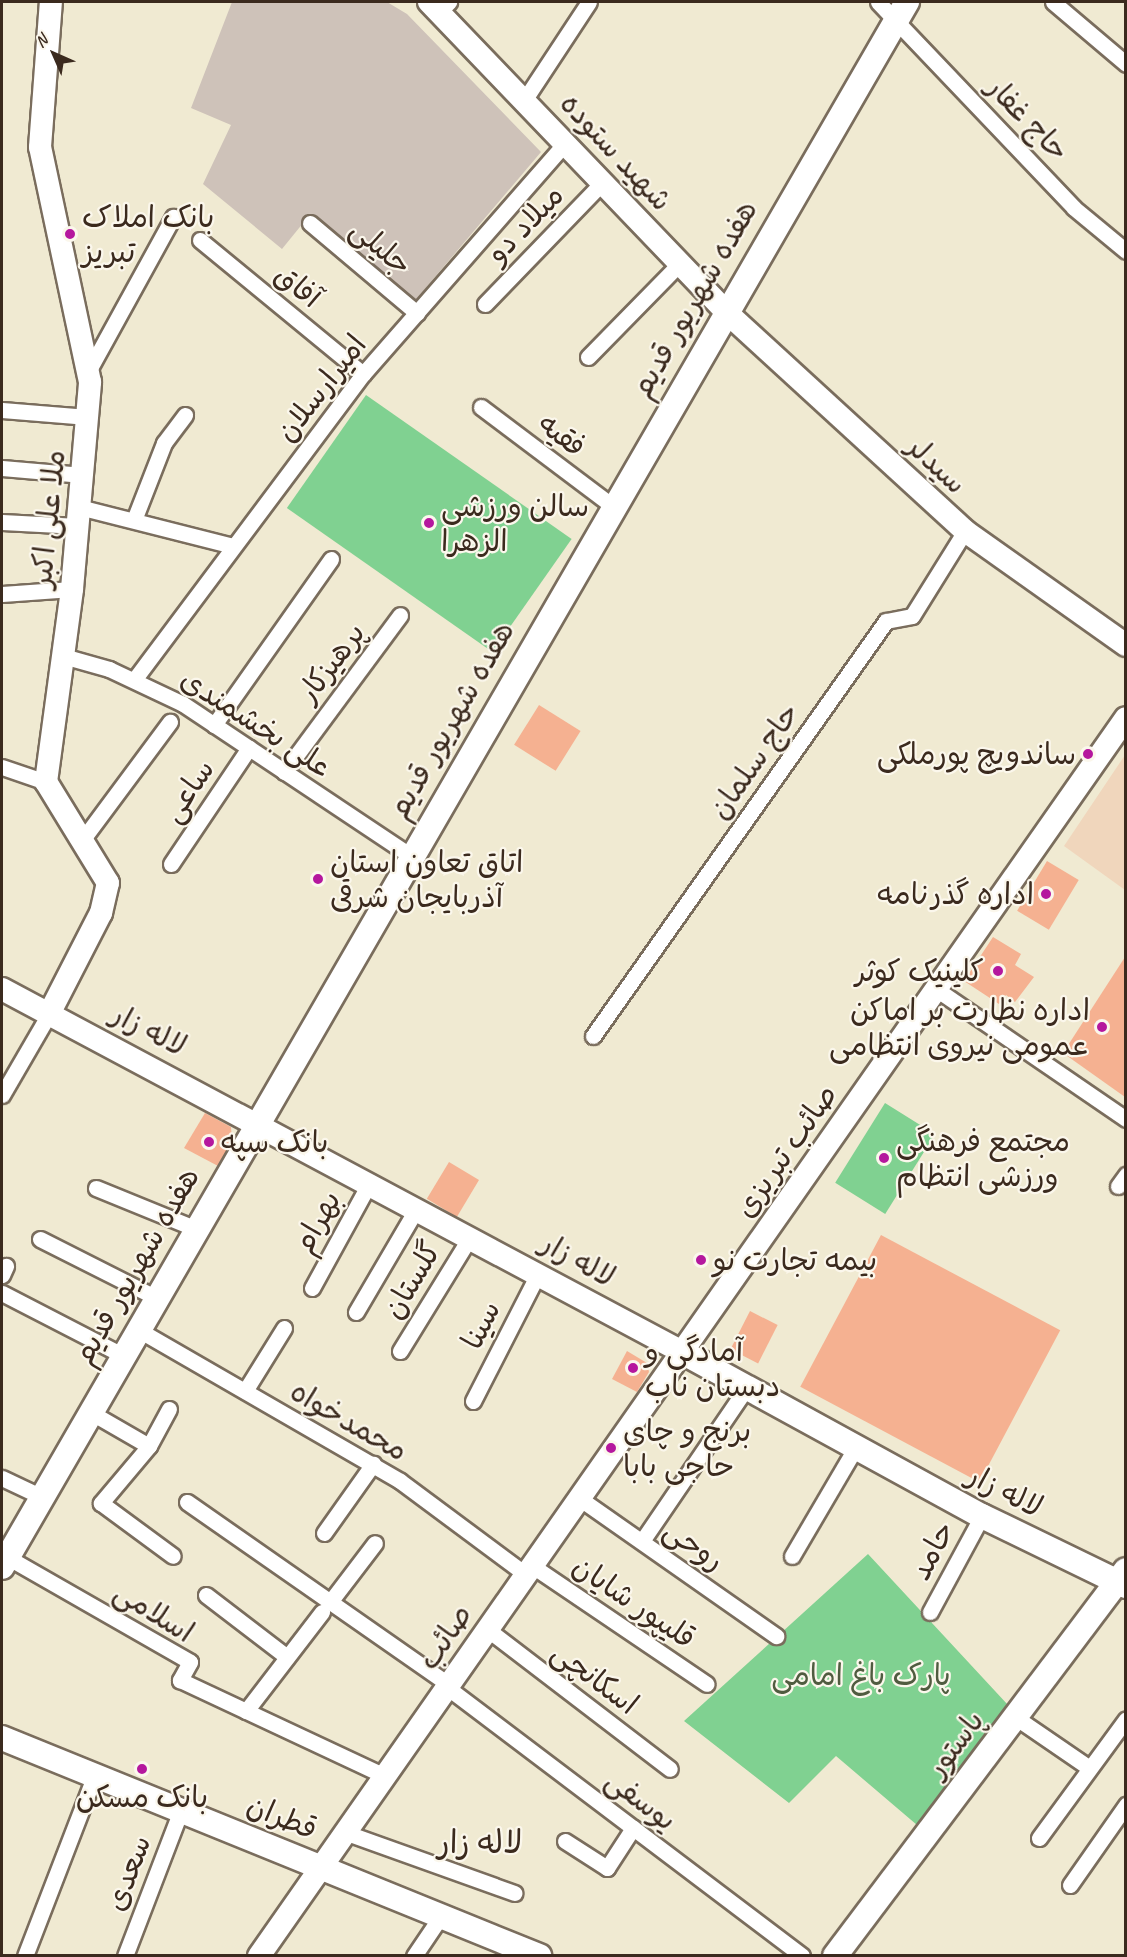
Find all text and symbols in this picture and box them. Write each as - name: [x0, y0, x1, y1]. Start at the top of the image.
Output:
- north arrow: [24, 24, 84, 84]
- text: N: [31, 31, 52, 52]
- street label: حاج غفار: [979, 69, 1077, 169]
- street label: شهید ستوده: [552, 86, 680, 218]
- street label: میلاد دو: [479, 177, 571, 271]
- street label: هفده شهریور قدیم: [623, 194, 765, 404]
- place label: بانک املاک تبریز: [82, 199, 214, 270]
- street label: جلیلی: [343, 211, 419, 283]
- marker: بانک املاک تبریز: [63, 227, 77, 241]
- street label: آفاق: [267, 256, 329, 316]
- street label: امیرارسلان: [268, 327, 374, 449]
- street label: فقیه: [531, 405, 593, 465]
- street label: سیدلر: [900, 429, 974, 501]
- street label: ملا علی اکبر: [23, 448, 73, 590]
- place label: سالن ورزشی الزهرا: [441, 488, 589, 558]
- marker: سالن ورزشی الزهرا: [422, 516, 436, 530]
- street label: هفده شهریور قدیم: [380, 615, 522, 825]
- street label: پرهیزکار: [289, 616, 373, 710]
- street label: علی بخشمندی: [174, 661, 338, 785]
- street label: حاج سلمان: [701, 696, 807, 826]
- place label: ساندویچ پورملکی: [877, 736, 1076, 772]
- marker: ساندویچ پورملکی: [1081, 747, 1095, 761]
- street label: ساعی: [154, 753, 222, 829]
- place label: اتاق تعاون استان آذربایجان شرقی: [330, 844, 523, 914]
- marker: اتاق تعاون استان آذربایجان شرقی: [311, 872, 325, 886]
- place label: اداره گذرنامه: [877, 876, 1034, 912]
- marker: اداره گذرنامه: [1039, 887, 1053, 901]
- place label: کلینیک کوثر: [855, 953, 984, 989]
- marker: کلینیک کوثر: [989, 962, 1007, 980]
- place label: اداره نظارت بر اماکن عمومی نیروی انتظامی: [829, 992, 1090, 1062]
- street label: لاله زار: [105, 996, 193, 1064]
- marker: اداره نظارت بر اماکن عمومی نیروی انتظامی: [1095, 1020, 1109, 1034]
- street label: صائب تبریزی: [727, 1078, 845, 1224]
- place label: مجتمع فرهنگی ورزشی انتظام: [896, 1123, 1070, 1194]
- place label: بانک سپه: [221, 1124, 328, 1160]
- marker: بانک سپه: [202, 1135, 216, 1149]
- marker: مجتمع فرهنگی ورزشی انتظام: [877, 1151, 891, 1165]
- street label: هفده شهریور قدیم: [65, 1161, 207, 1371]
- street label: بهرام: [285, 1184, 349, 1260]
- street label: لاله زار: [534, 1225, 622, 1295]
- street label: گلستان: [375, 1235, 449, 1325]
- place label: بیمه تجارت نو: [713, 1242, 877, 1278]
- marker: بیمه تجارت نو: [694, 1253, 708, 1267]
- street label: سینا: [454, 1295, 508, 1355]
- place label: آمادگی و دبستان ناب: [645, 1333, 780, 1404]
- marker: آمادگی و دبستان ناب: [626, 1361, 640, 1375]
- street label: محمدخواه: [284, 1373, 414, 1469]
- place label: برنج و چای حاجی بابا: [623, 1413, 751, 1484]
- marker: برنج و چای حاجی بابا: [604, 1441, 618, 1455]
- street label: لاله زار: [961, 1457, 1049, 1525]
- street label: روحی: [657, 1511, 731, 1579]
- street label: حامد: [902, 1516, 962, 1586]
- street label: قلیپور شایان: [566, 1548, 702, 1656]
- street label: اسلامی: [107, 1574, 201, 1650]
- street label: صائب: [410, 1598, 480, 1676]
- street label: اسکانچی: [545, 1634, 645, 1722]
- park label: پارک باغ امامی: [771, 1657, 951, 1693]
- street label: پاستور: [918, 1704, 992, 1784]
- marker: بانک مسکن: [135, 1762, 149, 1776]
- street label: یوسفی: [598, 1762, 684, 1838]
- place label: بانک مسکن: [76, 1779, 208, 1815]
- street label: قطران: [242, 1787, 322, 1847]
- district label: لاله زار: [438, 1824, 522, 1862]
- street label: سعدی: [97, 1830, 159, 1916]

